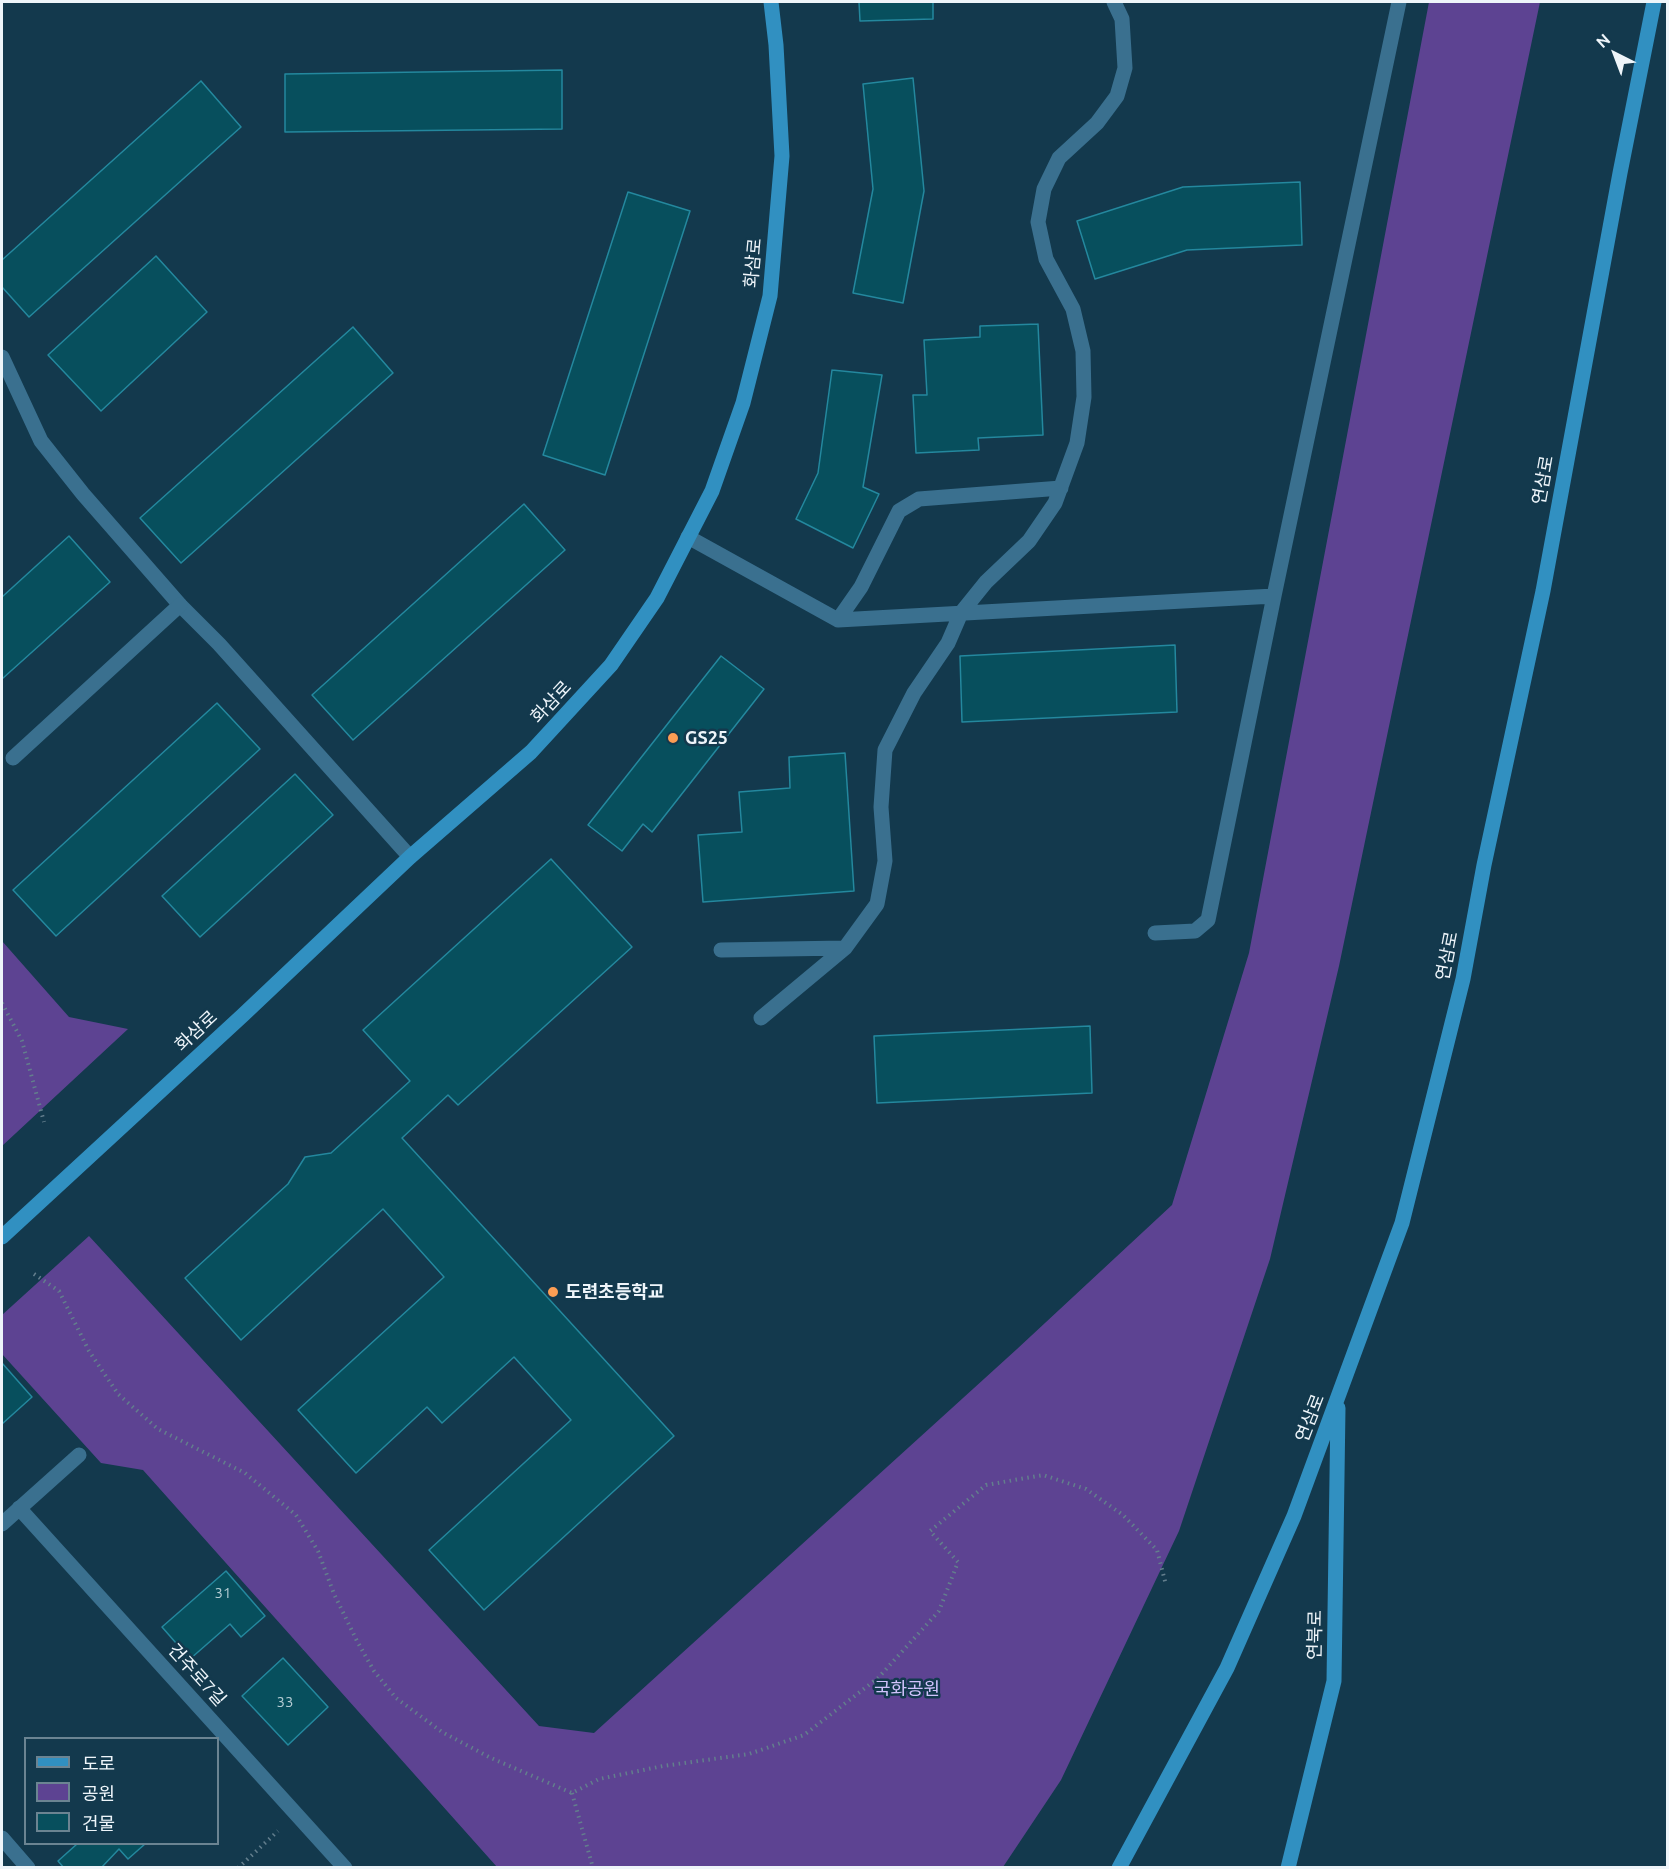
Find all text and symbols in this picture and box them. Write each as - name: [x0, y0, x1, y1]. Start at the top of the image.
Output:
- north arrow: [1585, 24, 1645, 84]
- text: N: [1592, 30, 1613, 51]
- street label: 화삼로: [740, 237, 766, 289]
- street label: 연삼로: [1528, 454, 1558, 506]
- street label: 화삼로: [526, 676, 576, 728]
- place label: GS25: [685, 727, 728, 749]
- marker: GS25: [666, 731, 680, 745]
- street label: 연삼로: [1432, 930, 1462, 982]
- street label: 화삼로: [170, 1006, 222, 1056]
- place label: 도련초등학교: [565, 1281, 664, 1303]
- marker: 도련초등학교: [546, 1285, 560, 1299]
- street label: 연삼로: [1291, 1391, 1329, 1445]
- house number: 31: [215, 1584, 231, 1602]
- street label: 연북로: [1304, 1610, 1326, 1660]
- street label: 건주로7길: [163, 1639, 231, 1711]
- park label: 국화공원: [874, 1678, 940, 1700]
- house number: 33: [277, 1693, 293, 1711]
- legend: [24, 1737, 219, 1845]
- text: 도로: [82, 1753, 115, 1773]
- text: 공원: [82, 1783, 115, 1803]
- text: 건물: [82, 1813, 115, 1833]

